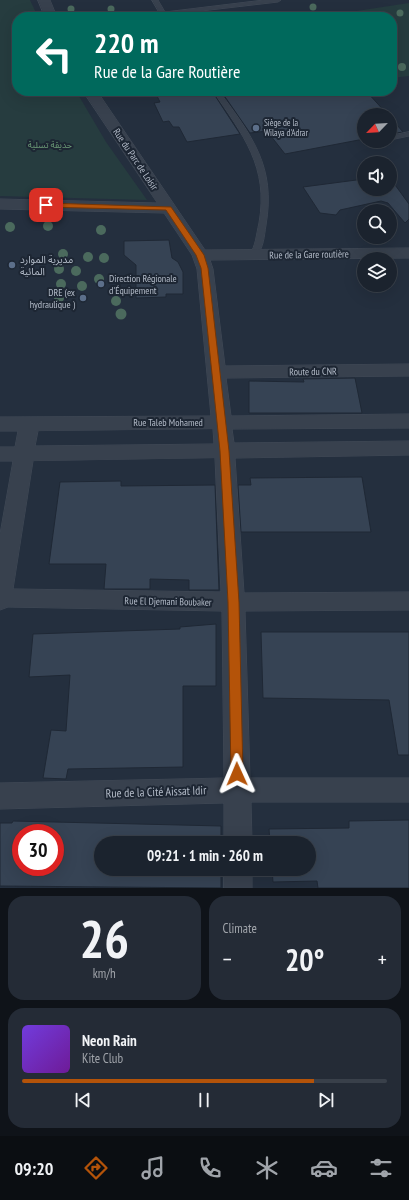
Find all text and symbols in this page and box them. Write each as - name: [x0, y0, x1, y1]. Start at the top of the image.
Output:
- text: 220 m: [94, 24, 158, 61]
- icon: left: [28, 28, 80, 80]
- text: Rue de la Gare Routière: [94, 60, 240, 83]
- north arrow: [357, 108, 397, 148]
- map controls: [357, 108, 397, 292]
- place label: Siège de la Wilaya d'Adrar: [264, 117, 308, 138]
- marker: Siège de la Wilaya d'Adrar: [251, 123, 261, 133]
- street label: Rue du Parc de Loisir: [110, 126, 161, 193]
- park label: حديقة تسلية: [28, 139, 72, 150]
- button: sound: [357, 156, 397, 196]
- pin: [29, 188, 63, 222]
- icon: arrive: [35, 194, 57, 216]
- button: search: [357, 204, 397, 244]
- street label: Rue de la Gare routière: [269, 247, 349, 262]
- button: layers: [357, 252, 397, 292]
- place label: مديرية الموارد المائية: [20, 253, 73, 278]
- marker: مديرية الموارد المائية: [7, 260, 17, 270]
- place label: Direction Régionale d'Équipement: [109, 272, 177, 297]
- marker: Direction Régionale d'Équipement: [96, 279, 106, 289]
- place label: DRE (ex hydraulique ): [30, 286, 76, 311]
- marker: DRE (ex hydraulique ): [78, 293, 88, 303]
- street label: Route du CNR: [289, 365, 337, 378]
- street label: Rue Taleb Mohamed: [133, 416, 203, 429]
- street label: Rue El Djemani Boubaker: [124, 594, 212, 609]
- position arrow: [216, 753, 258, 795]
- street label: Rue de la Cité Aissat Idir: [105, 782, 207, 801]
- speed limit sign: 30: [12, 824, 64, 876]
- text: 09:21 · 1 min · 260 m: [147, 846, 263, 865]
- text: 26: [79, 905, 129, 972]
- text: Climate: [223, 920, 257, 937]
- text: 20°: [285, 940, 325, 979]
- text: −: [223, 945, 232, 973]
- text: +: [378, 945, 387, 973]
- text: km/h: [93, 965, 116, 982]
- text: Neon Rain: [82, 1031, 137, 1050]
- text: Kite Club: [82, 1050, 123, 1067]
- icon: previous: [72, 1089, 94, 1111]
- icon: pause: [193, 1089, 215, 1111]
- icon: next: [315, 1089, 337, 1111]
- icon: directions: [82, 1154, 110, 1182]
- icon: music: [139, 1154, 167, 1182]
- icon: phone: [196, 1154, 224, 1182]
- icon: climate: [253, 1154, 281, 1182]
- icon: car: [310, 1154, 338, 1182]
- icon: filters: [367, 1154, 395, 1182]
- text: 09:20: [14, 1157, 53, 1180]

